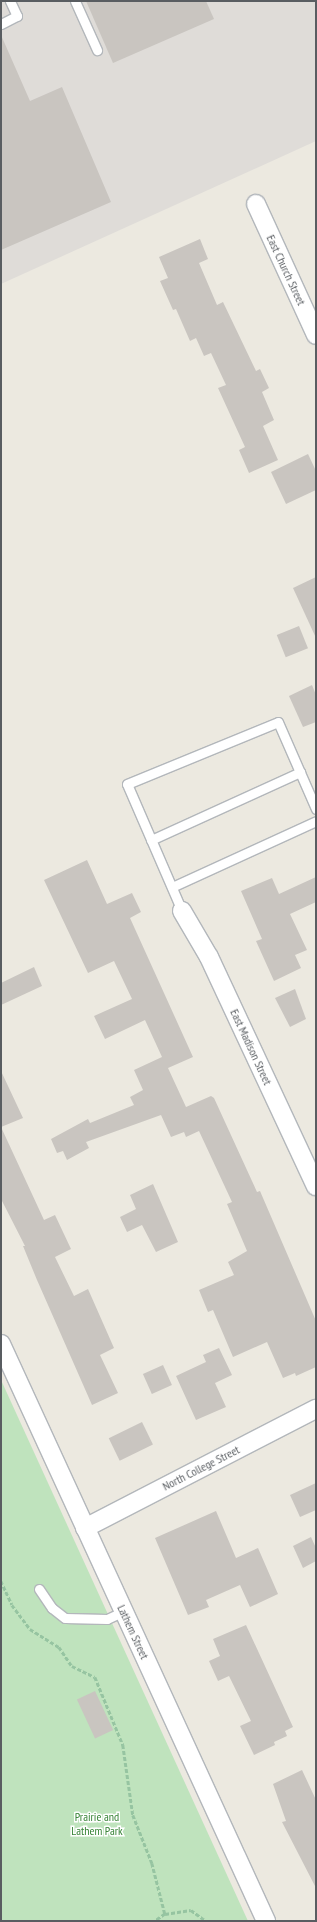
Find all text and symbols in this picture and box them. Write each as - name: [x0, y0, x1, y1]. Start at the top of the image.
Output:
- street label: East Church Street: [263, 232, 309, 308]
- street label: East Madison Street: [227, 1007, 275, 1087]
- street label: North College Street: [160, 1442, 242, 1494]
- street label: Lathem Street: [114, 1603, 152, 1661]
- park label: Prairie and Lathem Park: [71, 1810, 123, 1838]

